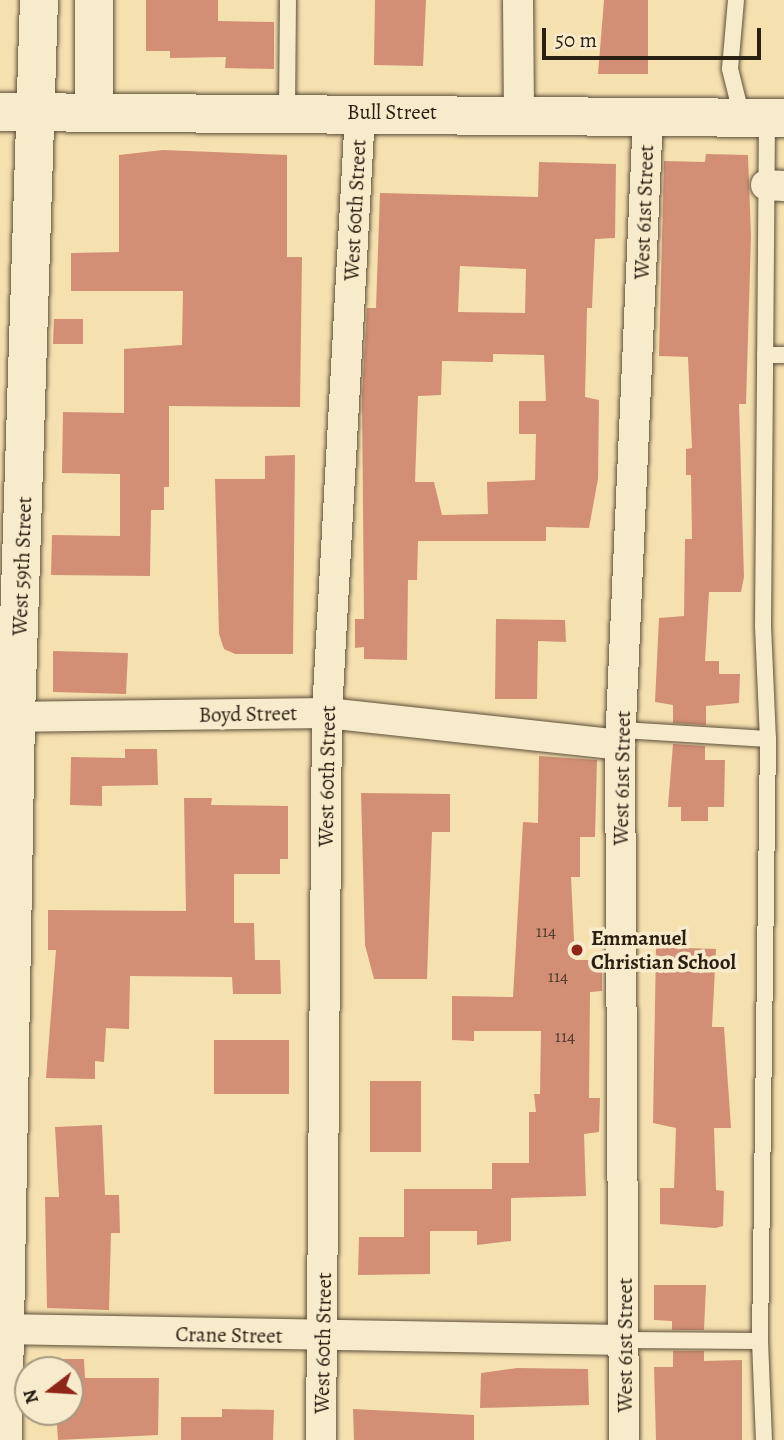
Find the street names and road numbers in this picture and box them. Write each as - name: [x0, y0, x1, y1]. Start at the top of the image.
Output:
- street label: Bull Street: [347, 99, 437, 125]
- street label: West 60th Street: [339, 139, 371, 281]
- street label: West 61st Street: [629, 144, 659, 280]
- street label: West 59th Street: [7, 496, 37, 636]
- street label: Boyd Street: [199, 701, 297, 727]
- street label: West 60th Street: [313, 705, 341, 847]
- street label: West 61st Street: [608, 710, 636, 846]
- street label: West 60th Street: [309, 1272, 337, 1414]
- street label: West 61st Street: [612, 1278, 638, 1412]
- street label: Crane Street: [175, 1321, 283, 1349]

